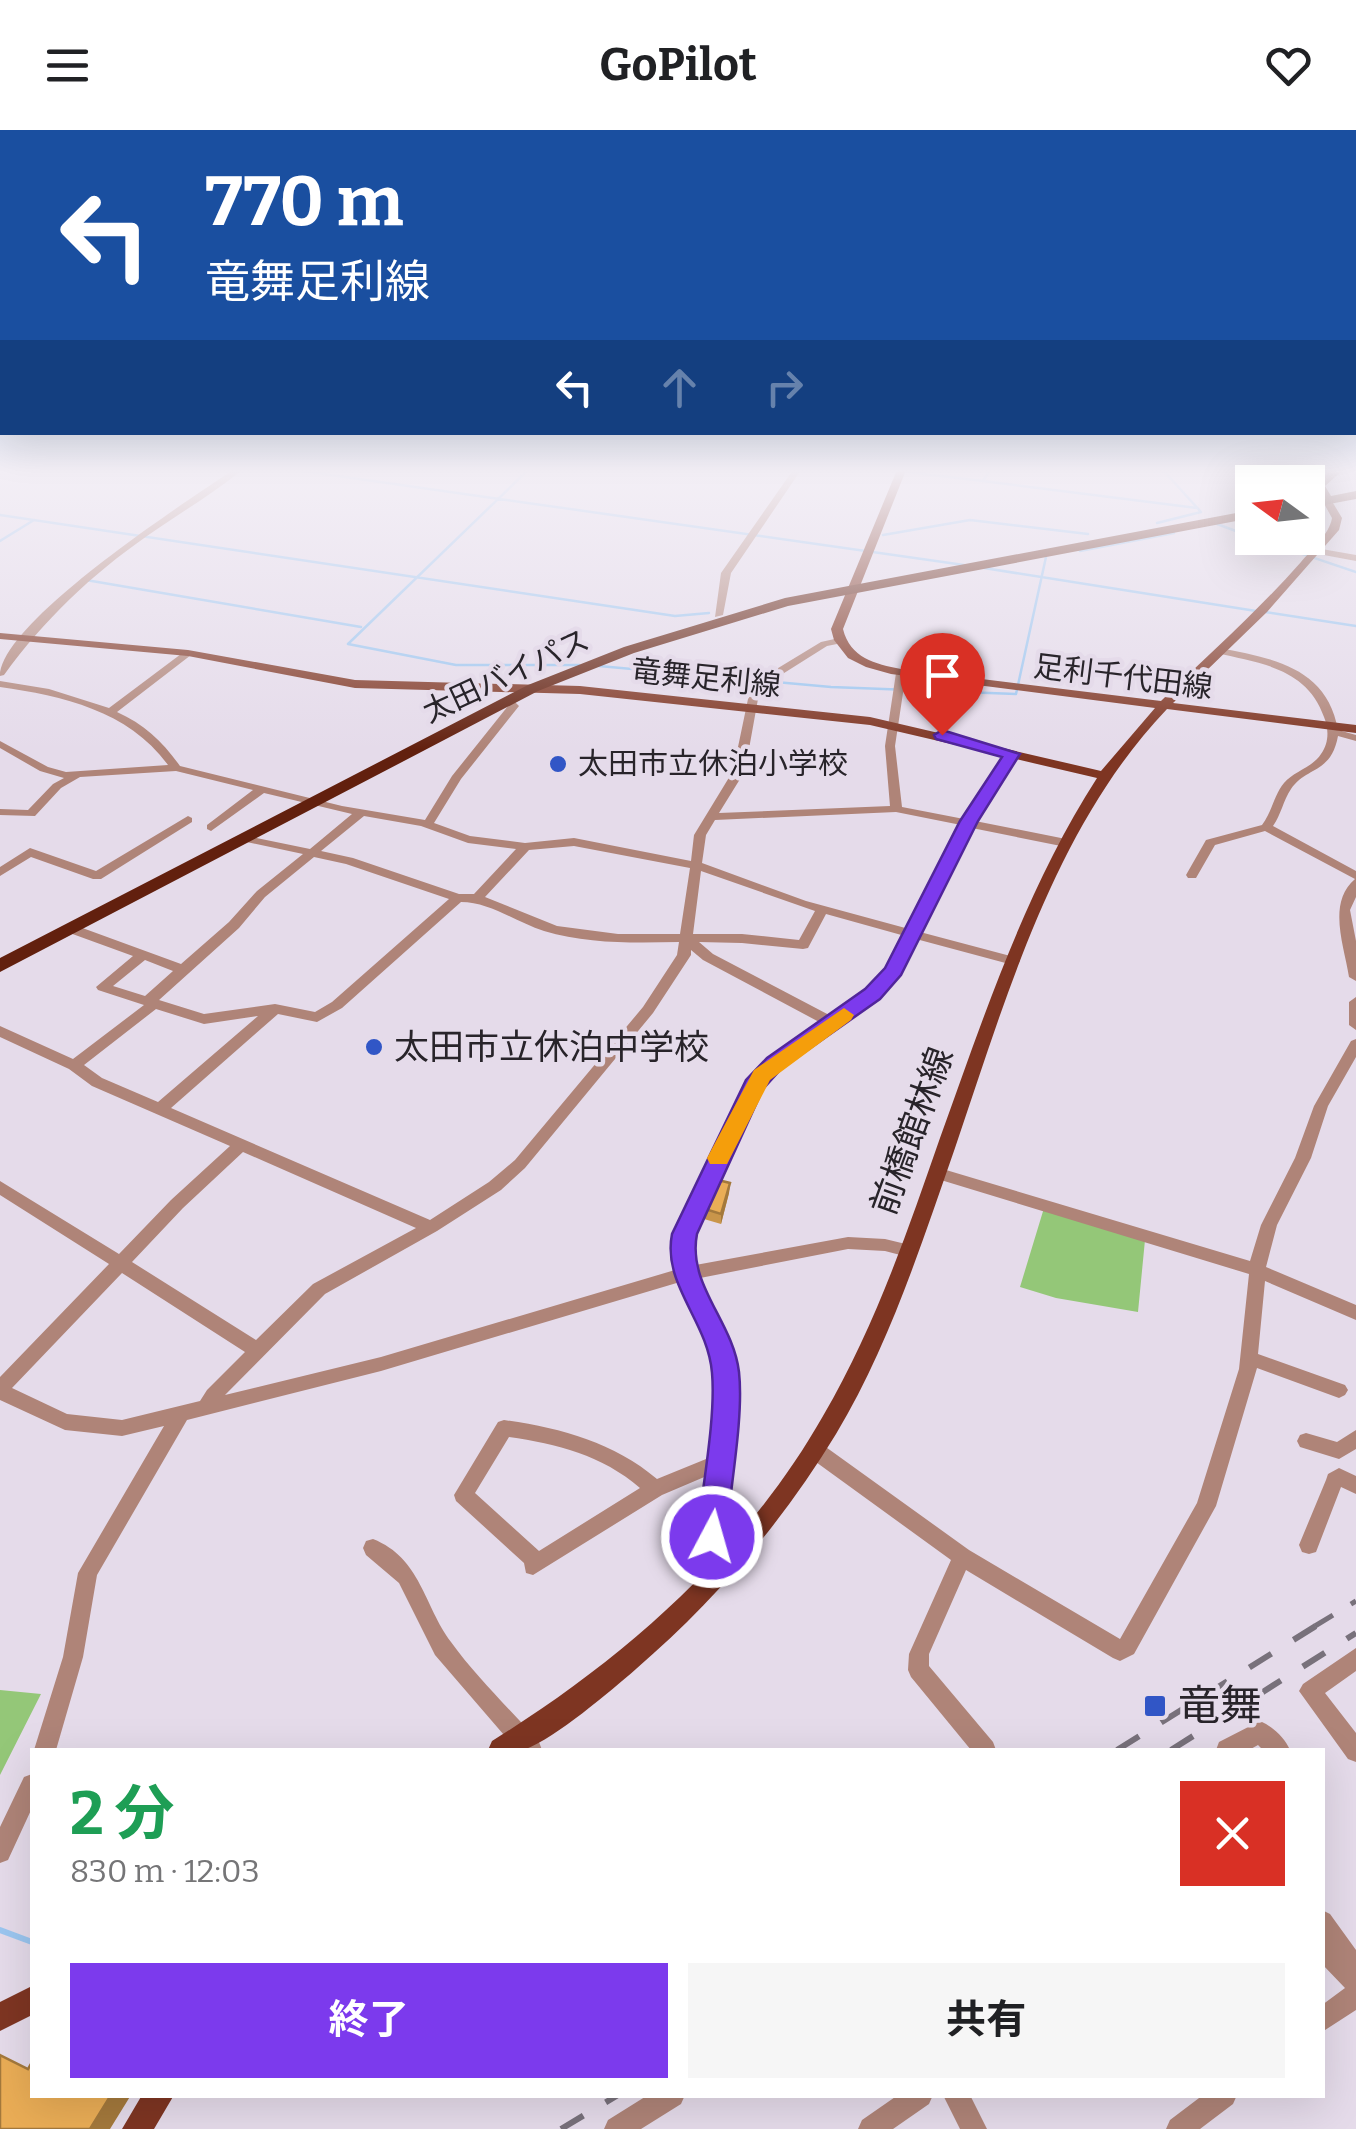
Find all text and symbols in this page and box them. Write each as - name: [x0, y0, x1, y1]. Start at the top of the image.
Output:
- icon: menu: [40, 38, 95, 93]
- text: GoPilot: [599, 38, 757, 92]
- icon: heart: [1261, 38, 1316, 93]
- text: 770 m: [205, 160, 403, 244]
- icon: left: [40, 170, 170, 300]
- text: 竜舞足利線: [205, 255, 430, 309]
- icon: left: [547, 360, 602, 415]
- icon: ahead: [652, 360, 707, 415]
- icon: right: [757, 360, 812, 415]
- north arrow: [1235, 465, 1325, 555]
- map controls: [1235, 465, 1325, 555]
- street label: 太田バイパス: [417, 622, 595, 730]
- pin: [900, 633, 985, 736]
- icon: arrive: [915, 648, 970, 703]
- street label: 足利千代田線: [1031, 648, 1215, 706]
- street label: 竜舞足利線: [630, 652, 782, 704]
- place label: 太田市立休泊小学校: [578, 746, 848, 782]
- marker: 太田市立休泊小学校: [547, 753, 569, 775]
- place label: 太田市立休泊中学校: [394, 1026, 709, 1068]
- marker: 太田市立休泊中学校: [363, 1036, 385, 1058]
- street label: 前橋館林線: [862, 1042, 962, 1220]
- position arrow: [660, 1485, 764, 1589]
- place label: 竜舞: [1178, 1681, 1262, 1731]
- marker: 竜舞: [1142, 1693, 1168, 1719]
- text: 2 分: [70, 1778, 175, 1850]
- button: close: [1180, 1781, 1285, 1886]
- text: 830 m · 12:03: [70, 1852, 260, 1890]
- button: 終了: [70, 1963, 668, 2078]
- button: 共有: [688, 1963, 1285, 2078]

